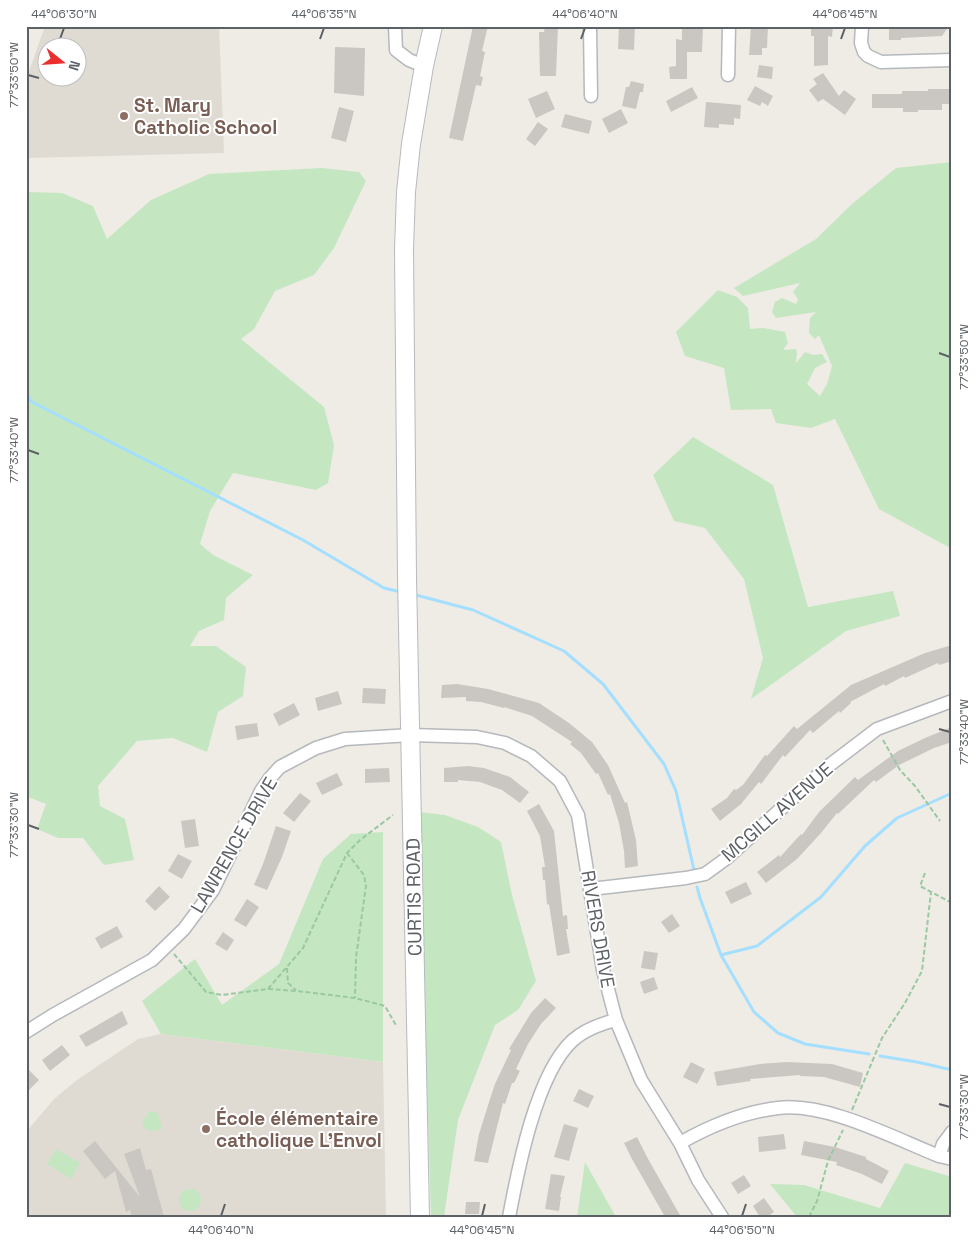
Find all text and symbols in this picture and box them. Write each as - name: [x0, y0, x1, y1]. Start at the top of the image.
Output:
- text: 44°06'30"N: [31, 6, 97, 22]
- text: 44°06'35"N: [291, 6, 357, 22]
- text: 44°06'40"N: [552, 6, 618, 22]
- text: 44°06'45"N: [813, 6, 877, 22]
- north arrow: [38, 38, 88, 88]
- text: 77°33'50"W: [6, 41, 22, 108]
- text: N: [64, 59, 84, 73]
- place label: St. Mary Catholic School: [134, 93, 277, 140]
- marker: St. Mary Catholic School: [118, 110, 130, 122]
- text: 77°33'50"W: [956, 323, 972, 390]
- text: 77°33'40"W: [6, 417, 22, 483]
- text: 77°33'40"W: [956, 699, 972, 765]
- street label: MCGILL AVENUE: [716, 757, 838, 867]
- street label: LAWRENCE DRIVE: [185, 772, 283, 918]
- text: 77°33'30"W: [6, 791, 22, 858]
- street label: CURTIS ROAD: [400, 838, 428, 956]
- street label: RIVERS DRIVE: [575, 868, 621, 990]
- text: 77°33'30"W: [956, 1073, 972, 1140]
- place label: École élémentaire catholique L'Envol: [216, 1106, 382, 1153]
- marker: École élémentaire catholique L'Envol: [200, 1123, 212, 1135]
- text: 44°06'40"N: [188, 1222, 254, 1238]
- text: 44°06'45"N: [450, 1222, 514, 1238]
- text: 44°06'50"N: [709, 1222, 775, 1238]

